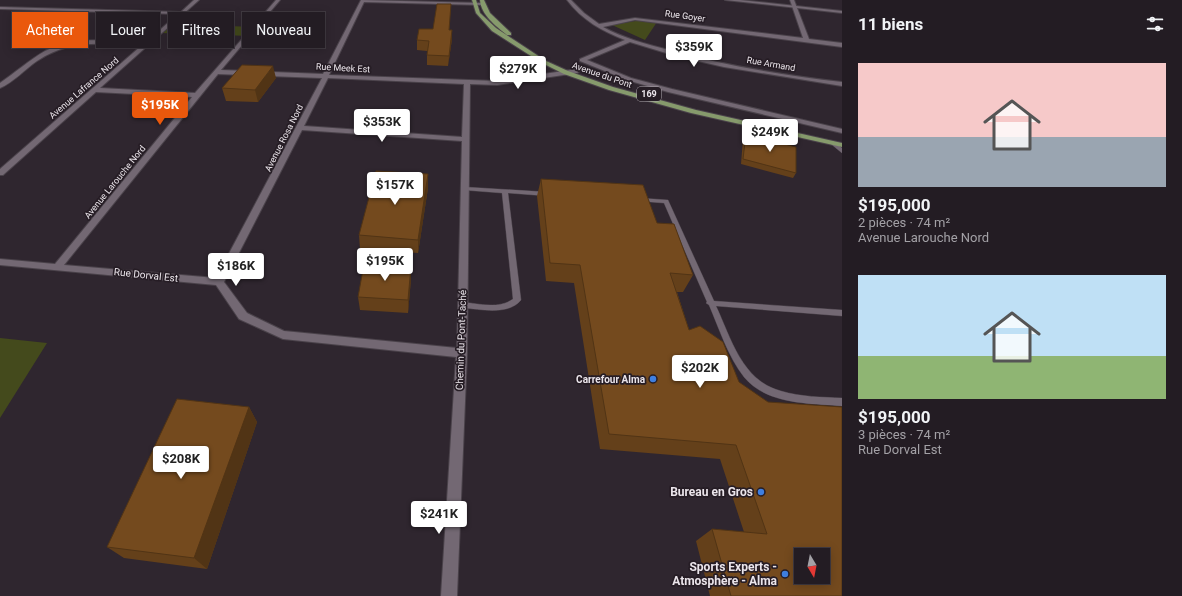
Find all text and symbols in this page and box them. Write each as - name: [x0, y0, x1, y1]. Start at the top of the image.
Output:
- street label: Rue Goyer: [664, 8, 706, 24]
- chip: Acheter: [12, 12, 88, 48]
- chip: Louer: [96, 12, 160, 48]
- chip: Filtres: [168, 12, 234, 48]
- chip: Nouveau: [242, 12, 325, 48]
- icon: filters: [1144, 13, 1166, 35]
- text: 11 biens: [858, 14, 923, 34]
- pin: $359K: [666, 34, 722, 68]
- text: $359K: [675, 39, 713, 54]
- street label: Avenue Lafrance Nord: [47, 55, 121, 121]
- street label: Rue Armand: [746, 55, 796, 73]
- pin: $279K: [490, 56, 546, 90]
- street label: Avenue du Pont: [571, 60, 633, 90]
- text: $279K: [499, 61, 537, 76]
- street label: Rue Meek Est: [316, 62, 370, 74]
- road number: 169: [637, 87, 661, 101]
- icon: home: [976, 89, 1048, 161]
- pin: $195K: [132, 92, 188, 126]
- text: $195K: [141, 97, 179, 112]
- street label: Avenue Rosa Nord: [263, 103, 305, 173]
- pin: $353K: [354, 109, 410, 143]
- text: $353K: [363, 114, 401, 129]
- pin: $249K: [742, 119, 798, 153]
- text: $249K: [751, 124, 789, 139]
- street label: Avenue Larouche Nord: [83, 144, 147, 220]
- pin: $157K: [367, 172, 423, 206]
- text: $157K: [376, 177, 414, 192]
- text: $195,000: [858, 195, 930, 215]
- text: 2 pièces · 74 m²: [858, 215, 950, 230]
- text: Avenue Larouche Nord: [858, 230, 989, 245]
- pin: $195K: [357, 248, 413, 282]
- pin: $186K: [208, 253, 264, 287]
- text: $195K: [366, 253, 404, 268]
- text: $186K: [217, 258, 255, 273]
- street label: Rue Dorval Est: [113, 266, 179, 284]
- street label: Chemin du Pont-Taché: [454, 290, 468, 390]
- icon: home: [976, 301, 1048, 373]
- pin: $202K: [672, 355, 728, 389]
- text: $202K: [681, 360, 719, 375]
- place label: Carrefour Alma: [576, 374, 646, 385]
- marker: Carrefour Alma: [648, 374, 658, 384]
- text: $195,000: [858, 407, 930, 427]
- text: 3 pièces · 74 m²: [858, 427, 950, 442]
- text: Rue Dorval Est: [858, 442, 942, 457]
- pin: $208K: [153, 446, 209, 480]
- text: $208K: [162, 451, 200, 466]
- place label: Bureau en Gros: [670, 485, 753, 499]
- marker: Bureau en Gros: [756, 487, 766, 497]
- pin: $241K: [411, 501, 467, 535]
- text: $241K: [420, 506, 458, 521]
- north arrow: [794, 548, 830, 584]
- map controls: [794, 548, 830, 584]
- place label: Sports Experts - Atmosphère - Alma: [672, 560, 778, 588]
- marker: Sports Experts - Atmosphère - Alma: [780, 569, 790, 579]

